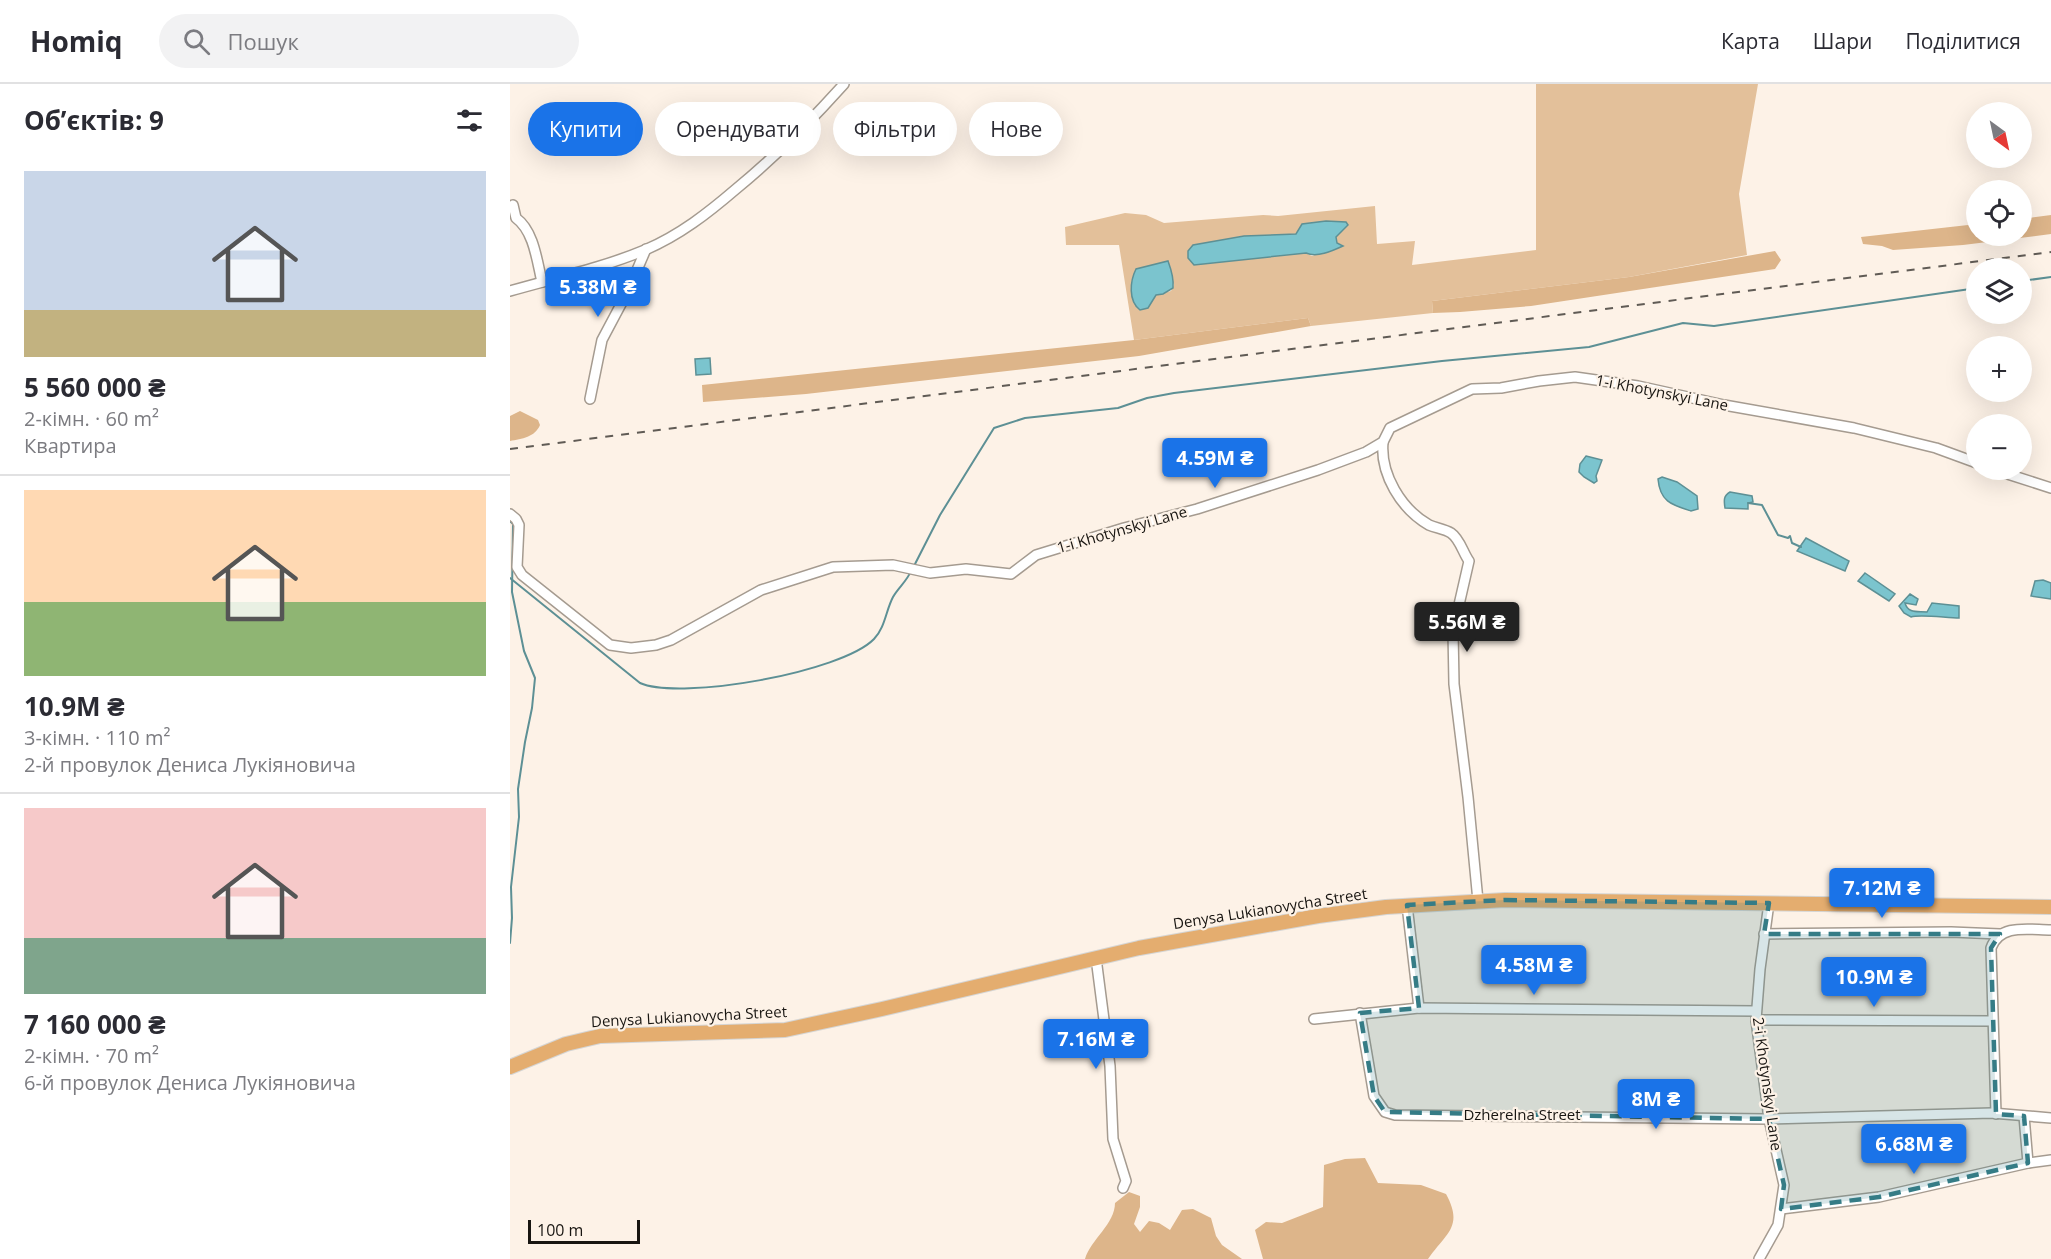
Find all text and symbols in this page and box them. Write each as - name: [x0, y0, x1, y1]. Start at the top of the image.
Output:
- search box: [159, 14, 579, 68]
- text: Homiq: [30, 22, 123, 60]
- icon: search: [180, 25, 213, 58]
- text: Пошук: [228, 26, 299, 56]
- text: Карта: [1721, 27, 1780, 55]
- text: Шари: [1813, 27, 1872, 55]
- text: Поділитися: [1905, 27, 2021, 55]
- text: Об’єктів: 9: [24, 102, 164, 138]
- chip: Купити: [528, 102, 643, 156]
- chip: Орендувати: [655, 102, 821, 156]
- chip: Фільтри: [833, 102, 957, 156]
- chip: Нове: [969, 102, 1063, 156]
- north arrow: [1966, 102, 2032, 168]
- map controls: [1966, 102, 2032, 480]
- icon: filters: [453, 104, 486, 137]
- button: locate: [1966, 180, 2032, 246]
- icon: home: [201, 210, 309, 318]
- button: layers: [1966, 258, 2032, 324]
- pin: 5.38M ₴: [543, 267, 653, 318]
- text: 5.38M ₴: [559, 273, 637, 300]
- button: +: [1966, 336, 2032, 402]
- text: 5 560 000 ₴: [24, 369, 166, 405]
- street label: 1-i Khotynskyi Lane: [1594, 369, 1730, 415]
- text: 2-кімн. · 60 m²: [24, 405, 159, 432]
- button: −: [1966, 414, 2032, 480]
- text: Квартира: [24, 432, 117, 459]
- pin: 4.59M ₴: [1160, 438, 1270, 489]
- text: 4.59M ₴: [1176, 444, 1254, 471]
- street label: 1-i Khotynskyi Lane: [1054, 501, 1189, 557]
- icon: home: [201, 529, 309, 637]
- pin: 5.56M ₴: [1412, 602, 1522, 653]
- text: 5.56M ₴: [1428, 608, 1506, 635]
- text: 10.9M ₴: [24, 688, 125, 724]
- text: 3-кімн. · 110 m²: [24, 724, 170, 751]
- text: 2-й провулок Дениса Лукіяновича: [24, 751, 356, 778]
- icon: home: [201, 847, 309, 955]
- pin: 7.12M ₴: [1827, 868, 1937, 919]
- text: 7.12M ₴: [1843, 874, 1921, 901]
- street label: Denysa Lukianovycha Street: [1171, 883, 1368, 933]
- pin: 4.58M ₴: [1479, 945, 1589, 996]
- text: 4.58M ₴: [1495, 951, 1573, 978]
- pin: 10.9M ₴: [1819, 957, 1929, 1008]
- text: 10.9M ₴: [1835, 963, 1913, 990]
- street label: Denysa Lukianovycha Street: [590, 1001, 787, 1031]
- text: 7 160 000 ₴: [24, 1006, 166, 1042]
- street label: 2-i Khotynskyi Lane: [1749, 1016, 1787, 1152]
- pin: 7.16M ₴: [1041, 1019, 1151, 1070]
- text: 7.16M ₴: [1057, 1025, 1135, 1052]
- text: 2-кімн. · 70 m²: [24, 1042, 159, 1069]
- text: 6-й провулок Дениса Лукіяновича: [24, 1069, 356, 1096]
- pin: 8M ₴: [1620, 1079, 1692, 1130]
- text: 8M ₴: [1632, 1085, 1680, 1112]
- street label: Dzherelna Street: [1463, 1104, 1581, 1124]
- pin: 6.68M ₴: [1859, 1124, 1969, 1175]
- text: 6.68M ₴: [1875, 1130, 1953, 1157]
- scale bar: [528, 1217, 640, 1244]
- text: 100 m: [537, 1219, 583, 1241]

